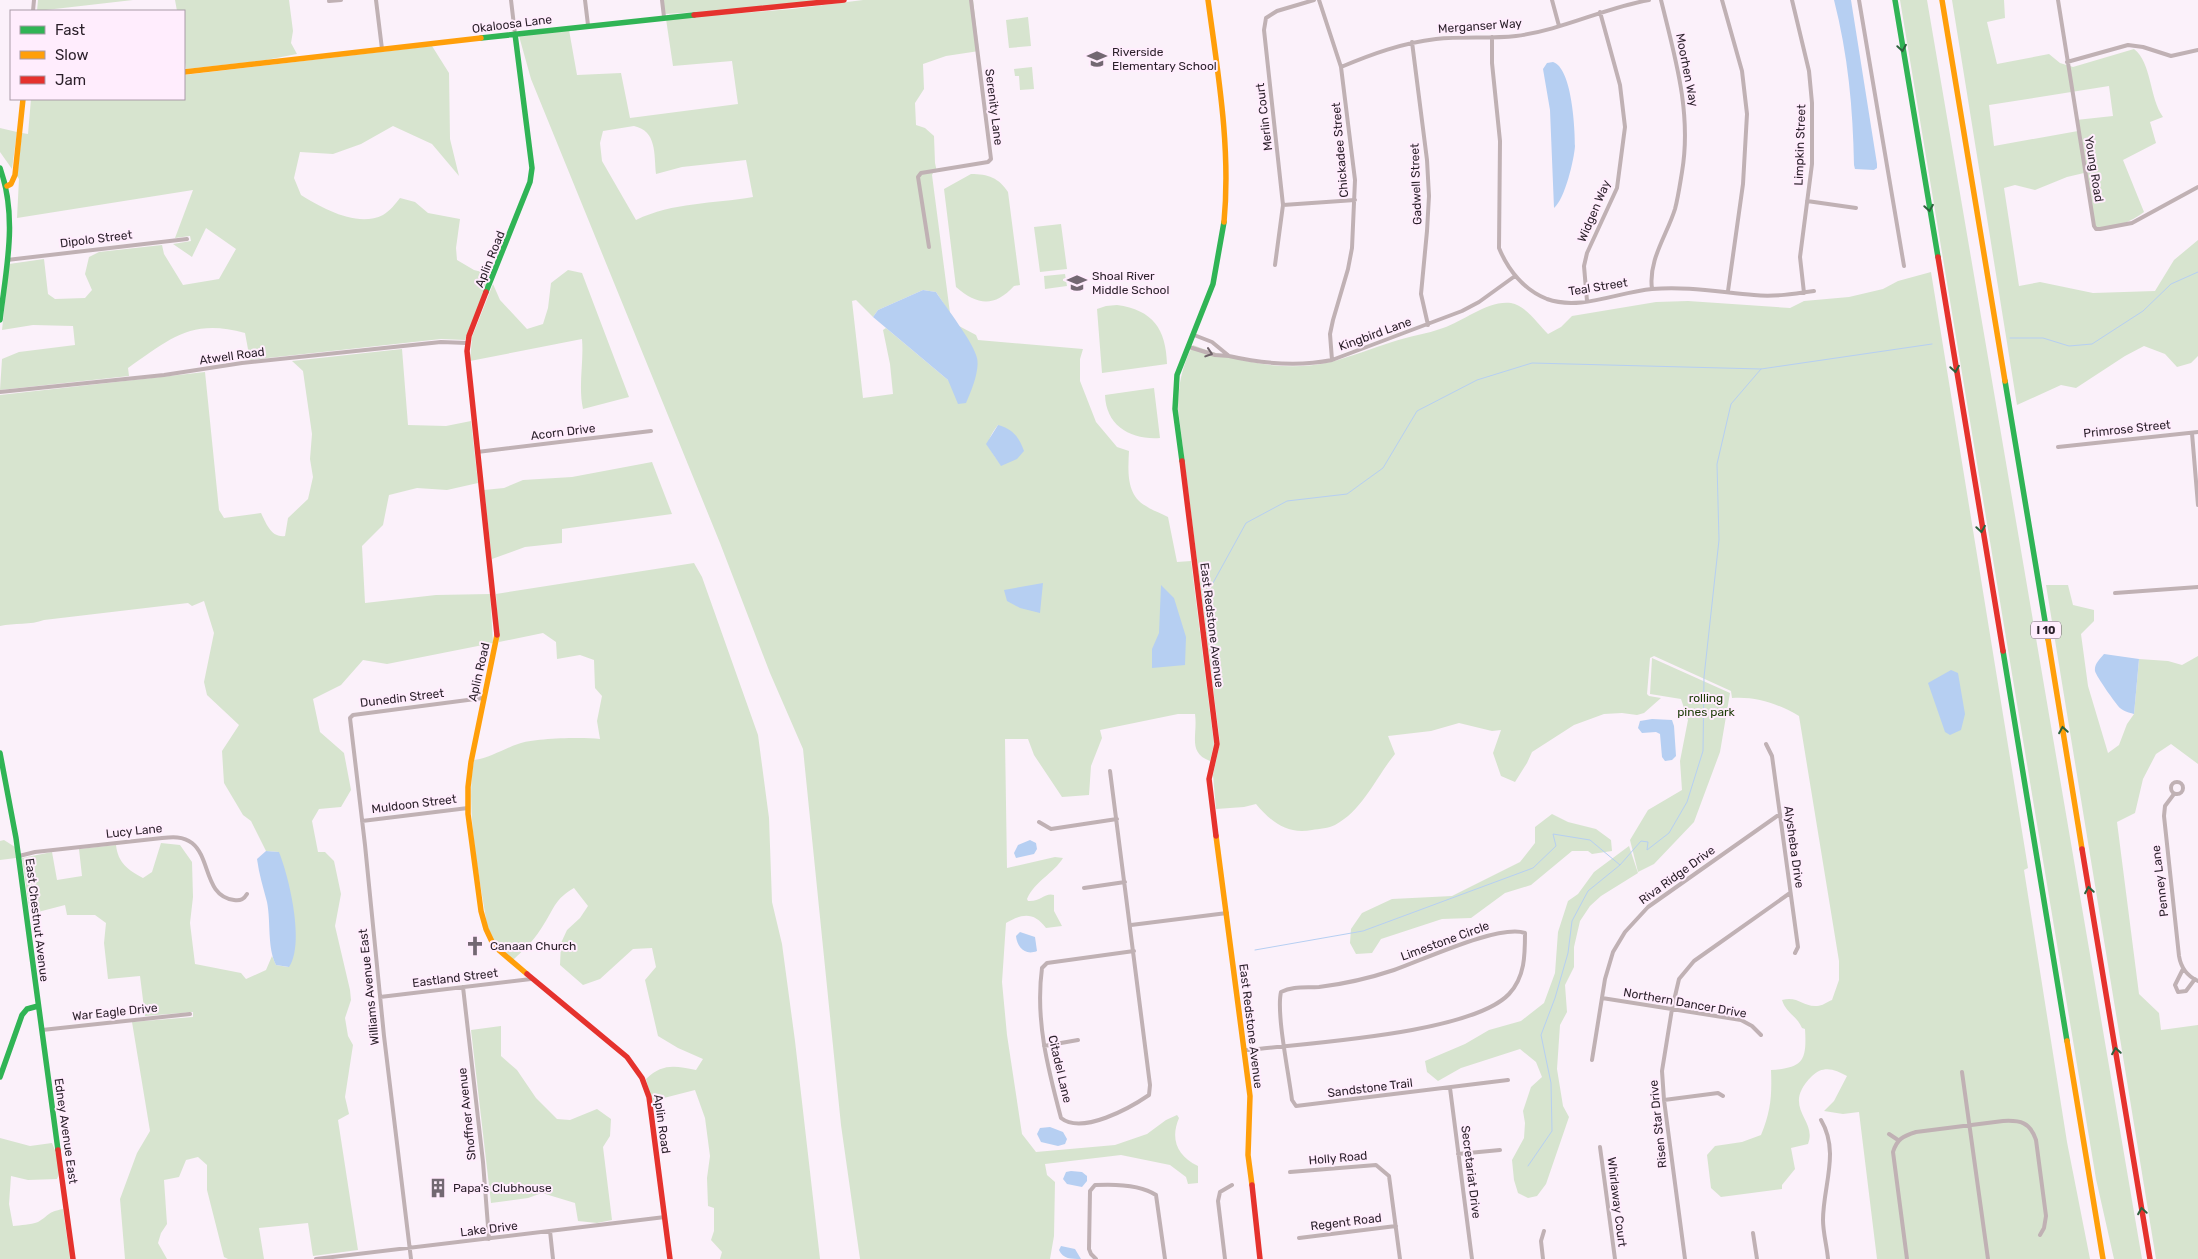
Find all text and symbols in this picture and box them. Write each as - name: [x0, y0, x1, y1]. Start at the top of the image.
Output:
- legend: [10, 10, 185, 100]
- street label: Okaloosa Lane: [471, 12, 553, 36]
- street label: Merganser Way: [1438, 16, 1523, 36]
- text: Fast: [55, 21, 85, 39]
- street label: Moorhen Way: [1673, 32, 1701, 108]
- one-way arrow: [1897, 44, 1907, 52]
- place label: Riverside Elementary School: [1112, 45, 1217, 73]
- text: Slow: [55, 46, 88, 64]
- school or university icon: Riverside Elementary School: [1086, 48, 1108, 70]
- street label: Serenity Lane: [982, 68, 1006, 146]
- text: Jam: [55, 71, 86, 89]
- street label: Merlin Court: [1253, 82, 1275, 152]
- street label: Chickadee Street: [1329, 101, 1351, 198]
- street label: Limpkin Street: [1792, 104, 1808, 186]
- street label: Young Road: [2082, 135, 2106, 203]
- street label: Gadwell Street: [1408, 143, 1424, 225]
- street label: Widgen Way: [1575, 178, 1613, 244]
- one-way arrow: [1923, 204, 1933, 213]
- street label: Dipolo Street: [59, 228, 133, 250]
- street label: Aplin Road: [472, 229, 508, 289]
- place label: Shoal River Middle School: [1092, 269, 1169, 297]
- school or university icon: Shoal River Middle School: [1066, 272, 1088, 294]
- street label: Teal Street: [1567, 275, 1629, 299]
- street label: Kingbird Lane: [1337, 314, 1414, 354]
- street label: Atwell Road: [198, 344, 266, 368]
- one-way arrow: [1204, 347, 1212, 357]
- one-way arrow: [1950, 364, 1960, 373]
- street label: Primrose Street: [2083, 417, 2172, 441]
- street label: Acorn Drive: [530, 421, 596, 443]
- one-way arrow: [1976, 525, 1986, 534]
- street label: East Redstone Avenue: [1197, 562, 1227, 688]
- road number: I 10: [2031, 622, 2061, 638]
- street label: Aplin Road: [465, 641, 493, 703]
- street label: Dunedin Street: [359, 686, 445, 710]
- park label: rolling pines park: [1677, 691, 1736, 719]
- one-way arrow: [2058, 726, 2068, 734]
- street label: Muldoon Street: [371, 792, 458, 816]
- street label: Alysheba Drive: [1781, 805, 1807, 889]
- street label: Lucy Lane: [105, 821, 163, 841]
- street label: Riva Ridge Drive: [1636, 843, 1718, 907]
- street label: Penney Lane: [2149, 844, 2171, 918]
- street label: East Chestnut Avenue: [22, 857, 52, 983]
- one-way arrow: [2085, 886, 2095, 895]
- street label: Limestone Circle: [1399, 918, 1491, 964]
- street label: Williams Avenue East: [356, 928, 382, 1046]
- church icon: Canaan Church: [464, 935, 486, 957]
- place label: Canaan Church: [490, 939, 576, 953]
- street label: East Redstone Avenue: [1236, 963, 1266, 1089]
- street label: Eastland Street: [411, 966, 499, 990]
- street label: Northern Dancer Drive: [1622, 985, 1748, 1021]
- street label: War Eagle Drive: [72, 1001, 159, 1023]
- street label: Citadel Lane: [1045, 1034, 1075, 1105]
- one-way arrow: [2111, 1046, 2121, 1055]
- street label: Shoffner Avenue: [455, 1067, 479, 1161]
- street label: Sandstone Trail: [1327, 1076, 1413, 1100]
- street label: Edney Avenue East: [52, 1077, 80, 1185]
- street label: Risen Star Drive: [1646, 1079, 1670, 1169]
- street label: Aplin Road: [651, 1093, 673, 1155]
- street label: Secretariat Drive: [1458, 1125, 1484, 1220]
- street label: Holly Road: [1308, 1148, 1368, 1168]
- street label: Whirlaway Court: [1605, 1156, 1629, 1248]
- building icon: Papa's Clubhouse: [427, 1177, 449, 1199]
- place label: Papa's Clubhouse: [453, 1181, 552, 1195]
- one-way arrow: [2138, 1207, 2148, 1215]
- street label: Regent Road: [1310, 1211, 1382, 1233]
- street label: Lake Drive: [459, 1218, 519, 1239]

